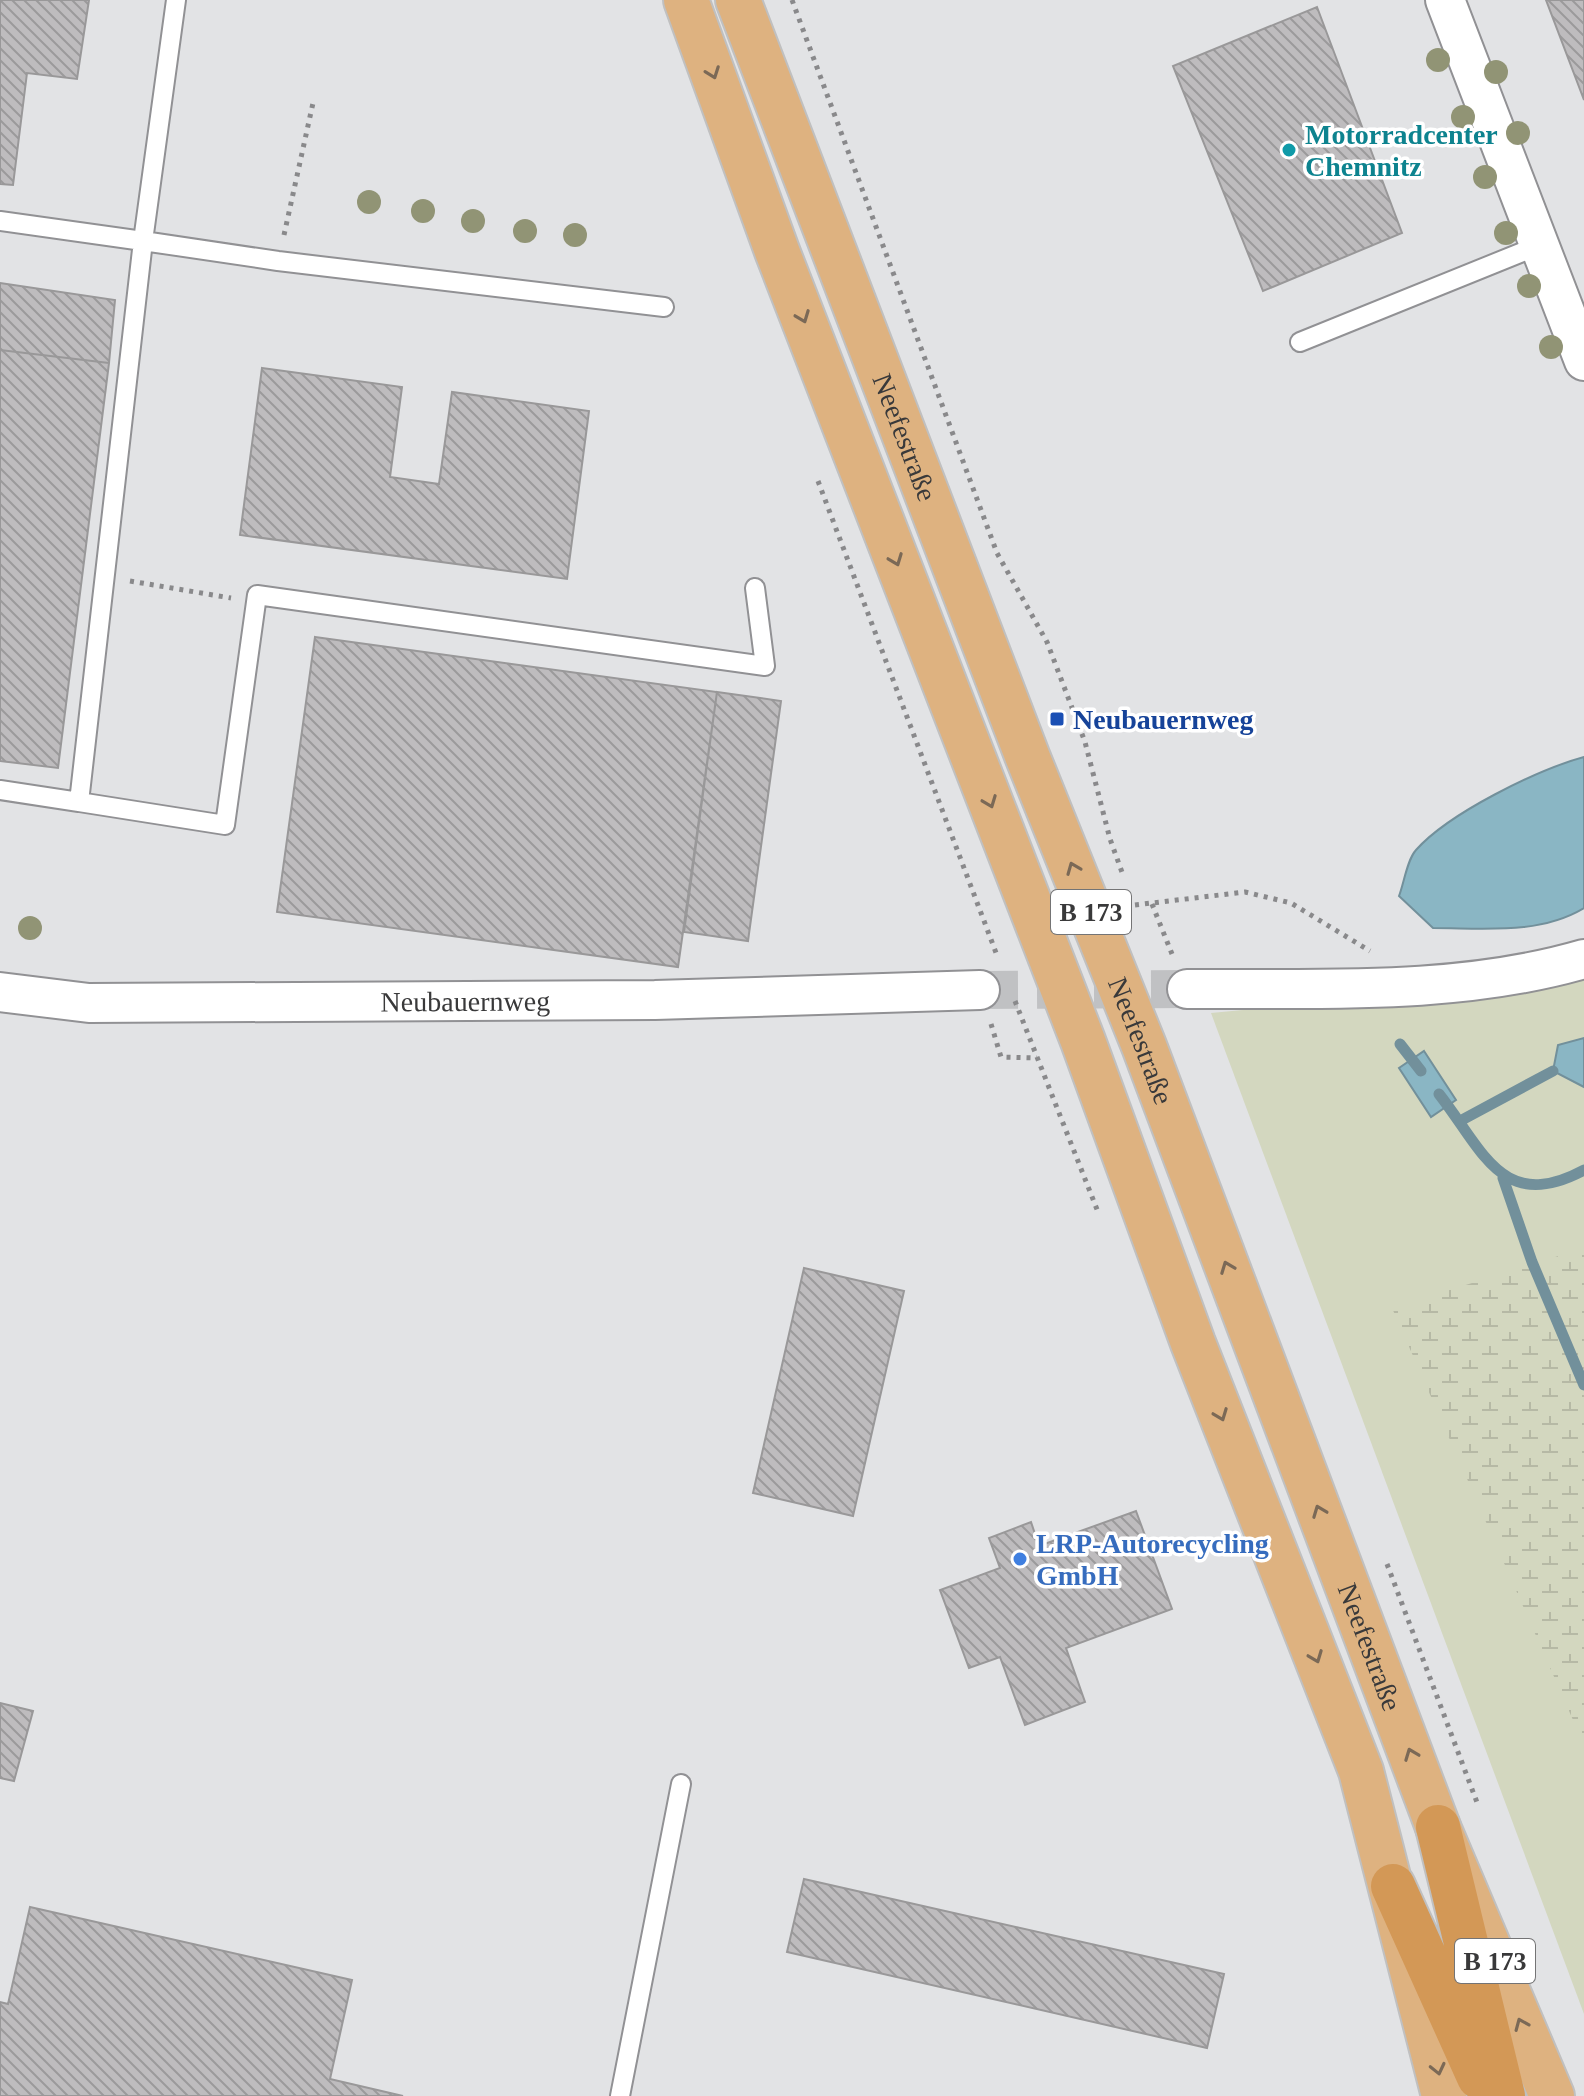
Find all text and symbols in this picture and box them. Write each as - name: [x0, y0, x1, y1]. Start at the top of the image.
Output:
- one-way arrow: [703, 66, 720, 80]
- place label: Motorradcenter Chemnitz: [1305, 119, 1498, 182]
- marker: Motorradcenter Chemnitz: [1280, 141, 1298, 159]
- one-way arrow: [793, 309, 810, 323]
- street label: Neefestraße: [867, 369, 944, 505]
- one-way arrow: [886, 552, 903, 566]
- place label: Neubauernweg: [1073, 704, 1253, 735]
- marker: Neubauernweg: [1048, 710, 1066, 728]
- one-way arrow: [980, 794, 997, 808]
- one-way arrow: [1066, 862, 1083, 876]
- road number: B 173: [1051, 890, 1131, 934]
- street label: Neefestraße: [1102, 973, 1180, 1108]
- street label: Neubauernweg: [380, 985, 550, 1017]
- one-way arrow: [1220, 1261, 1237, 1275]
- one-way arrow: [1211, 1407, 1228, 1421]
- one-way arrow: [1312, 1504, 1329, 1518]
- place label: LRP-Autorecycling GmbH: [1036, 1528, 1269, 1591]
- marker: LRP-Autorecycling GmbH: [1011, 1550, 1029, 1568]
- street label: Neefestraße: [1332, 1579, 1408, 1715]
- one-way arrow: [1306, 1649, 1323, 1663]
- one-way arrow: [1404, 1748, 1421, 1762]
- road number: B 173: [1455, 1939, 1535, 1983]
- one-way arrow: [1515, 2018, 1531, 2032]
- one-way arrow: [1428, 2062, 1445, 2075]

